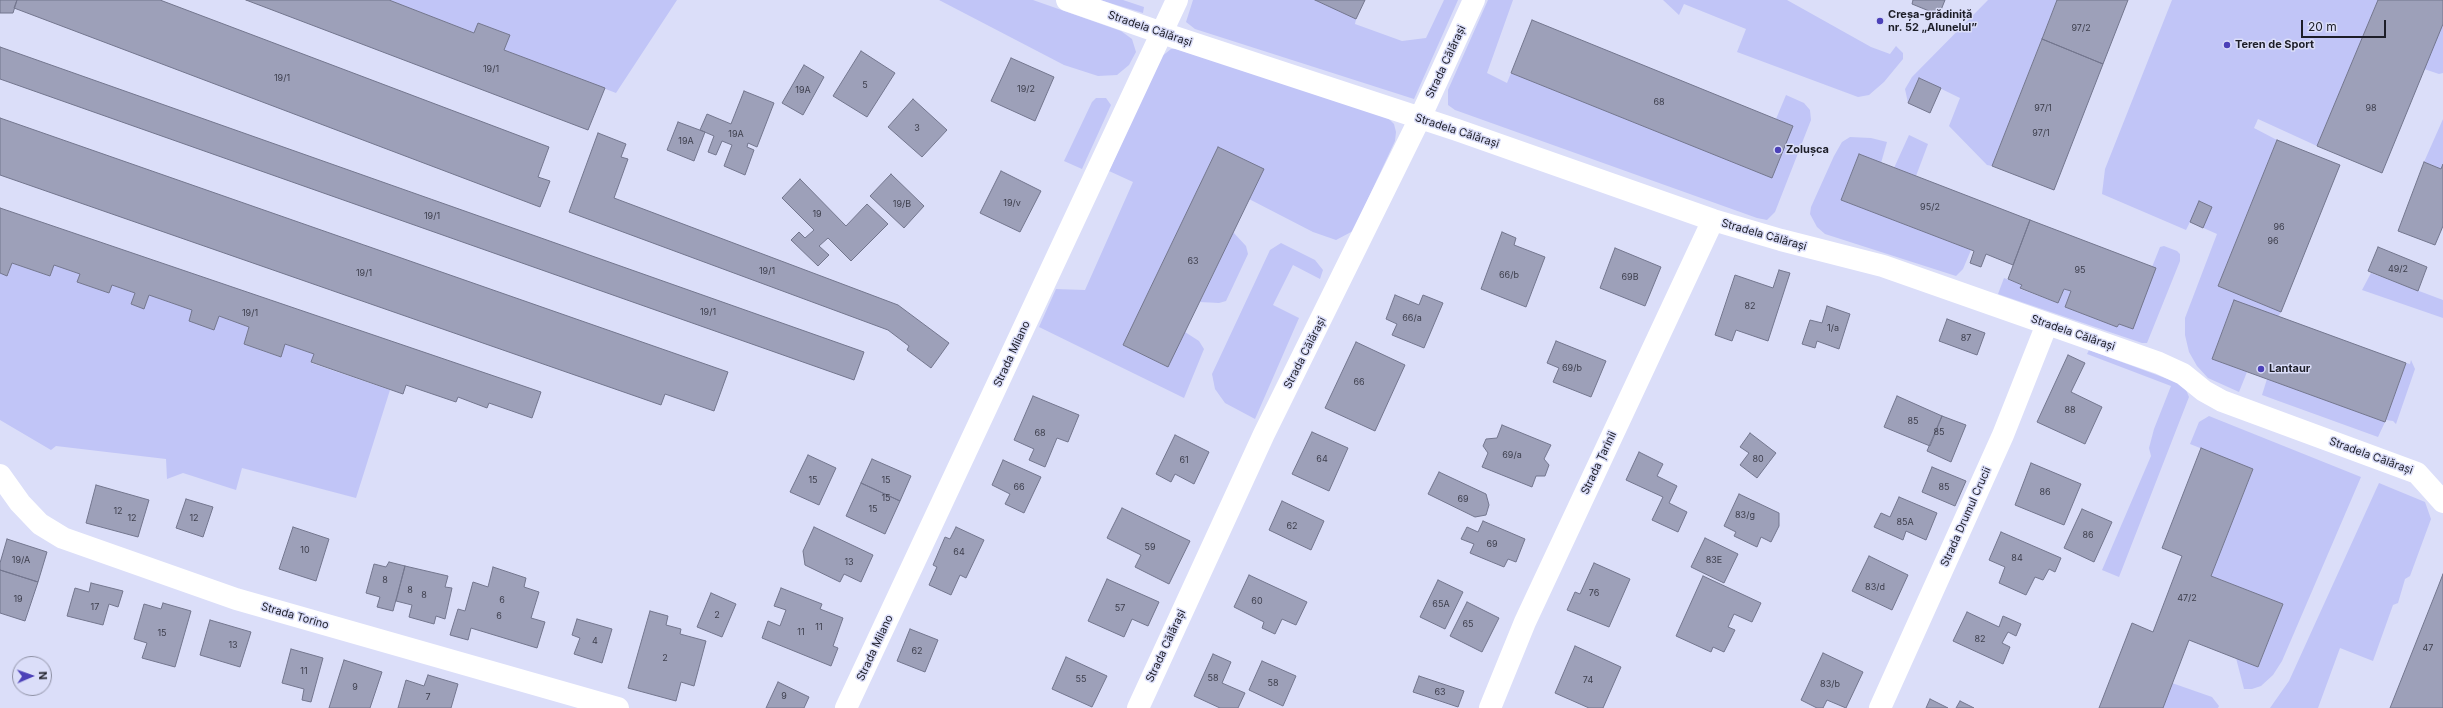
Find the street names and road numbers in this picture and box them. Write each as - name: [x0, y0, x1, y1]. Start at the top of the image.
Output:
- street label: Stradela Călărași: [1106, 8, 1194, 50]
- street label: Strada Călărași: [1423, 23, 1469, 101]
- street label: Stradela Călărași: [1413, 111, 1501, 151]
- street label: Stradela Călărași: [1720, 217, 1808, 253]
- street label: Stradela Călărași: [2029, 312, 2117, 354]
- street label: Strada Călărași: [1281, 315, 1329, 391]
- street label: Strada Milano: [991, 319, 1033, 389]
- street label: Strada Țarinii: [1579, 429, 1619, 497]
- street label: Stradela Călărași: [2327, 435, 2415, 477]
- street label: Strada Drumul Crucii: [1938, 465, 1994, 569]
- street label: Strada Torino: [260, 600, 330, 632]
- street label: Strada Călărași: [1143, 607, 1189, 685]
- street label: Strada Milano: [854, 613, 896, 683]

